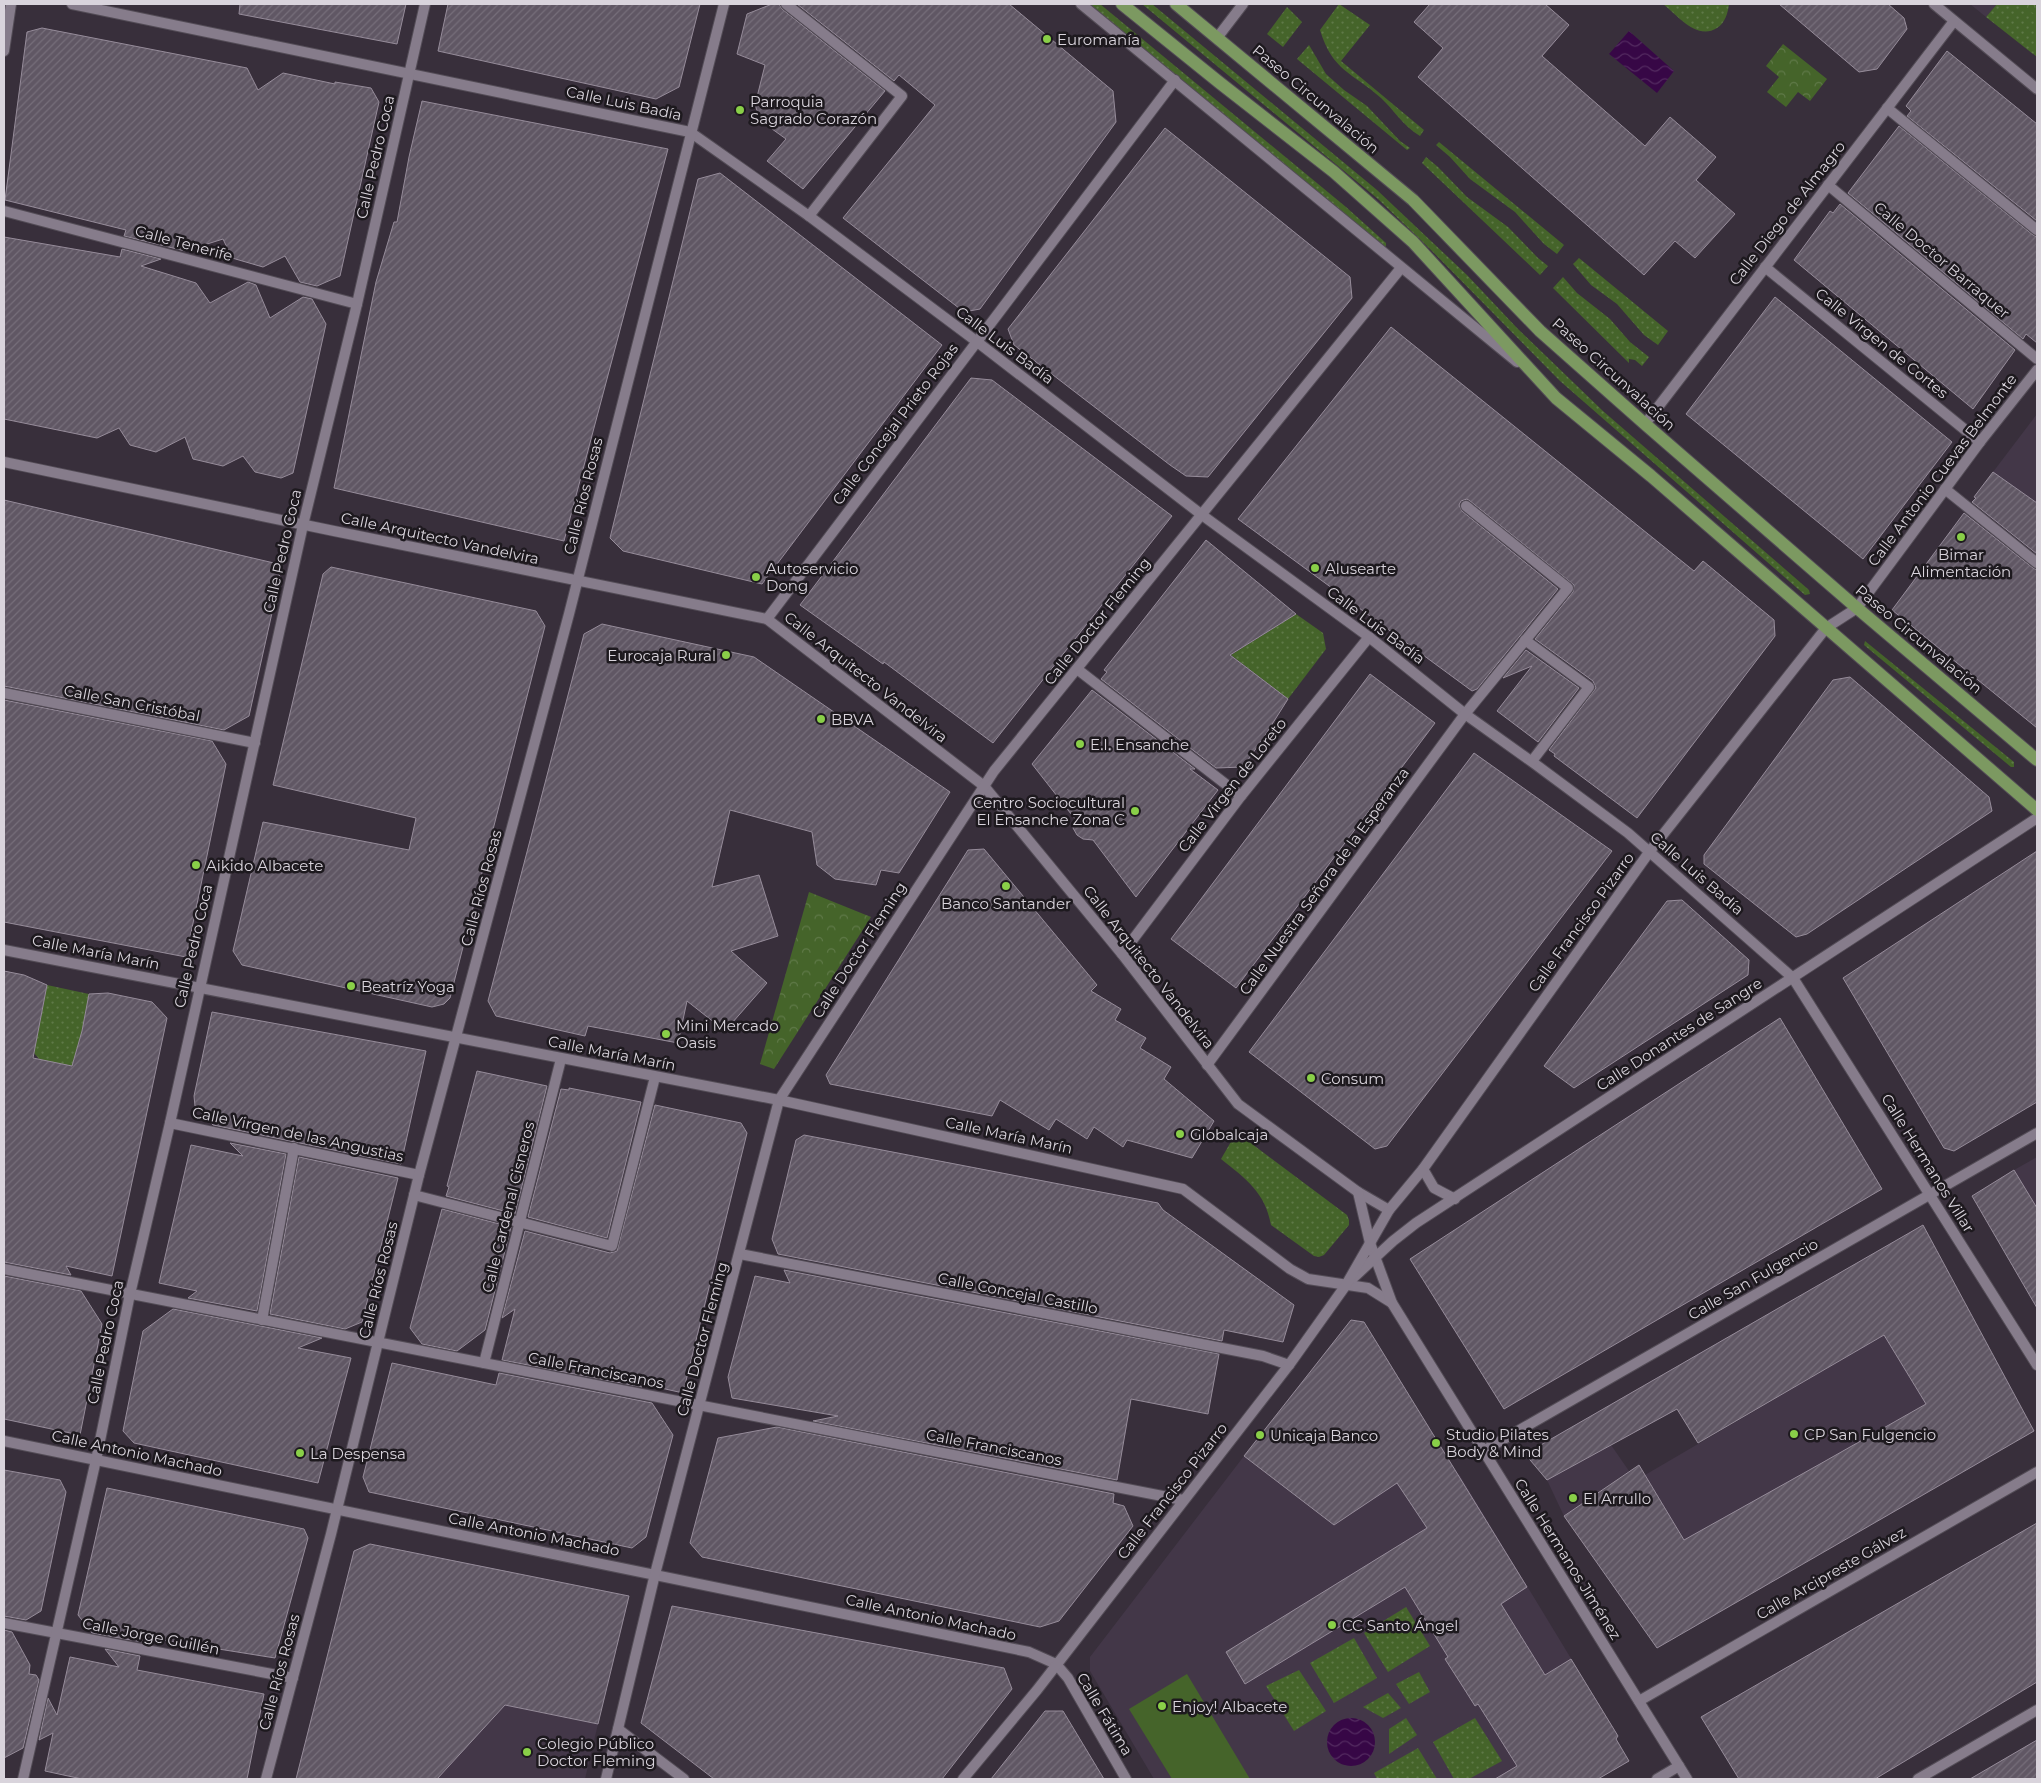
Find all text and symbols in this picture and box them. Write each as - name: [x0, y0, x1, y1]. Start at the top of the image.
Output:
- place label: Euromanía: [1057, 30, 1140, 49]
- marker: Euromanía: [1041, 33, 1053, 45]
- street label: Paseo Circunvalación: [1249, 40, 1383, 158]
- street label: Calle Luis Badía: [564, 81, 684, 125]
- place label: Parroquia Sagrado Corazón: [750, 92, 877, 128]
- street label: Calle Pedro Coca: [352, 93, 398, 221]
- marker: Parroquia Sagrado Corazón: [734, 104, 746, 116]
- street label: Calle Diego de Almagro: [1725, 137, 1849, 289]
- street label: Calle Doctor Barraquer: [1870, 198, 2014, 322]
- street label: Calle Tenerife: [133, 221, 235, 265]
- street label: Calle Virgen de Cortes: [1812, 284, 1952, 402]
- street label: Calle Luis Badía: [952, 302, 1058, 388]
- street label: Paseo Circunvalación: [1548, 314, 1680, 434]
- street label: Calle Concejal Prieto Rojas: [828, 339, 962, 509]
- street label: Calle Antonio Cuevas Belmonte: [1863, 370, 2021, 570]
- street label: Calle Ríos Rosas: [559, 436, 607, 556]
- street label: Calle Pedro Coca: [259, 487, 305, 615]
- street label: Calle Arquitecto Vandelvira: [339, 508, 541, 568]
- marker: Bimar Alimentación: [1955, 531, 1967, 543]
- place label: Bimar Alimentación: [1911, 545, 2011, 581]
- street label: Calle Doctor Fleming: [1040, 553, 1154, 689]
- place label: Autoservicio Dong: [766, 559, 858, 595]
- place label: Alusearte: [1325, 559, 1396, 578]
- marker: Alusearte: [1309, 562, 1321, 574]
- marker: Autoservicio Dong: [750, 571, 762, 583]
- street label: Paseo Circunvalación: [1852, 580, 1986, 698]
- street label: Calle Luis Badía: [1323, 582, 1429, 668]
- street label: Calle Arquitecto Vandelvira: [781, 607, 951, 747]
- place label: Eurocaja Rural: [607, 646, 716, 665]
- marker: Eurocaja Rural: [720, 649, 732, 661]
- street label: Calle San Cristóbal: [62, 680, 202, 726]
- place label: BBVA: [831, 710, 874, 729]
- marker: BBVA: [815, 713, 827, 725]
- street label: Calle Virgen de Loreto: [1174, 714, 1290, 856]
- place label: E.I. Ensanche: [1090, 735, 1189, 754]
- marker: E.I. Ensanche: [1074, 738, 1086, 750]
- street label: Calle Nuestra Señora de la Esperanza: [1235, 763, 1413, 999]
- place label: Centro Sociocultural El Ensanche Zona C: [973, 793, 1125, 829]
- marker: Centro Sociocultural El Ensanche Zona C: [1129, 805, 1141, 817]
- street label: Calle Luis Badía: [1646, 827, 1748, 919]
- street label: Calle Ríos Rosas: [456, 828, 506, 948]
- street label: Calle Francisco Pizarro: [1524, 848, 1638, 996]
- place label: Aikido Albacete: [206, 856, 323, 875]
- marker: Aikido Albacete: [190, 859, 202, 871]
- street label: Calle Doctor Fleming: [808, 878, 910, 1022]
- marker: Banco Santander: [1000, 880, 1012, 892]
- street label: Calle Pedro Coca: [170, 882, 216, 1010]
- street label: Calle Arquitecto Vandelvira: [1079, 882, 1219, 1052]
- place label: Banco Santander: [941, 894, 1071, 913]
- street label: Calle María Marín: [31, 930, 161, 974]
- street label: Calle Donantes de Sangre: [1592, 973, 1766, 1095]
- place label: Beatríz Yoga: [361, 977, 455, 996]
- marker: Beatríz Yoga: [345, 980, 357, 992]
- place label: Mini Mercado Oasis: [676, 1016, 779, 1052]
- marker: Mini Mercado Oasis: [660, 1028, 672, 1040]
- street label: Calle María Marín: [547, 1031, 677, 1075]
- place label: Consum: [1321, 1069, 1384, 1088]
- marker: Consum: [1305, 1072, 1317, 1084]
- street label: Calle Hermanos Villar: [1877, 1090, 1979, 1236]
- street label: Calle Virgen de las Angustias: [190, 1102, 406, 1166]
- street label: Calle María Marín: [944, 1112, 1074, 1158]
- street label: Calle Cardenal Cisneros: [478, 1120, 538, 1294]
- place label: Globalcaja: [1190, 1125, 1268, 1144]
- marker: Globalcaja: [1174, 1128, 1186, 1140]
- street label: Calle Ríos Rosas: [354, 1220, 402, 1340]
- street label: Calle San Fulgencio: [1685, 1234, 1821, 1324]
- street label: Calle Doctor Fleming: [672, 1260, 732, 1418]
- street label: Calle Concejal Castillo: [936, 1268, 1100, 1318]
- street label: Calle Pedro Coca: [83, 1278, 127, 1406]
- street label: Calle Franciscanos: [526, 1348, 666, 1392]
- street label: Calle Francisco Pizarro: [1113, 1419, 1231, 1563]
- street label: Calle Franciscanos: [924, 1425, 1064, 1469]
- place label: Studio Pilates Body & Mind: [1446, 1425, 1549, 1461]
- place label: CP San Fulgencio: [1804, 1425, 1936, 1444]
- street label: Calle Antonio Machado: [50, 1426, 224, 1480]
- place label: Unicaja Banco: [1270, 1426, 1378, 1445]
- marker: CP San Fulgencio: [1788, 1428, 1800, 1440]
- marker: Unicaja Banco: [1254, 1429, 1266, 1441]
- marker: Studio Pilates Body & Mind: [1430, 1437, 1442, 1449]
- place label: La Despensa: [310, 1444, 406, 1463]
- marker: La Despensa: [294, 1447, 306, 1459]
- street label: Calle Hermanos Jiménez: [1511, 1475, 1626, 1643]
- place label: El Arrullo: [1583, 1489, 1651, 1508]
- marker: El Arrullo: [1567, 1492, 1579, 1504]
- street label: Calle Antonio Machado: [447, 1508, 621, 1560]
- street label: Calle Arcipreste Gálvez: [1753, 1522, 1909, 1624]
- street label: Calle Antonio Machado: [844, 1590, 1018, 1644]
- street label: Calle Ríos Rosas: [254, 1612, 304, 1732]
- street label: Calle Jorge Guillén: [81, 1613, 221, 1659]
- place label: CC Santo Ángel: [1342, 1616, 1458, 1635]
- marker: CC Santo Ángel: [1326, 1619, 1338, 1631]
- street label: Calle Fátima: [1073, 1669, 1137, 1759]
- place label: Enjoy! Albacete: [1172, 1697, 1287, 1716]
- marker: Enjoy! Albacete: [1156, 1700, 1168, 1712]
- place label: Colegio Público Doctor Fleming: [537, 1734, 655, 1770]
- marker: Colegio Público Doctor Fleming: [521, 1746, 533, 1758]

